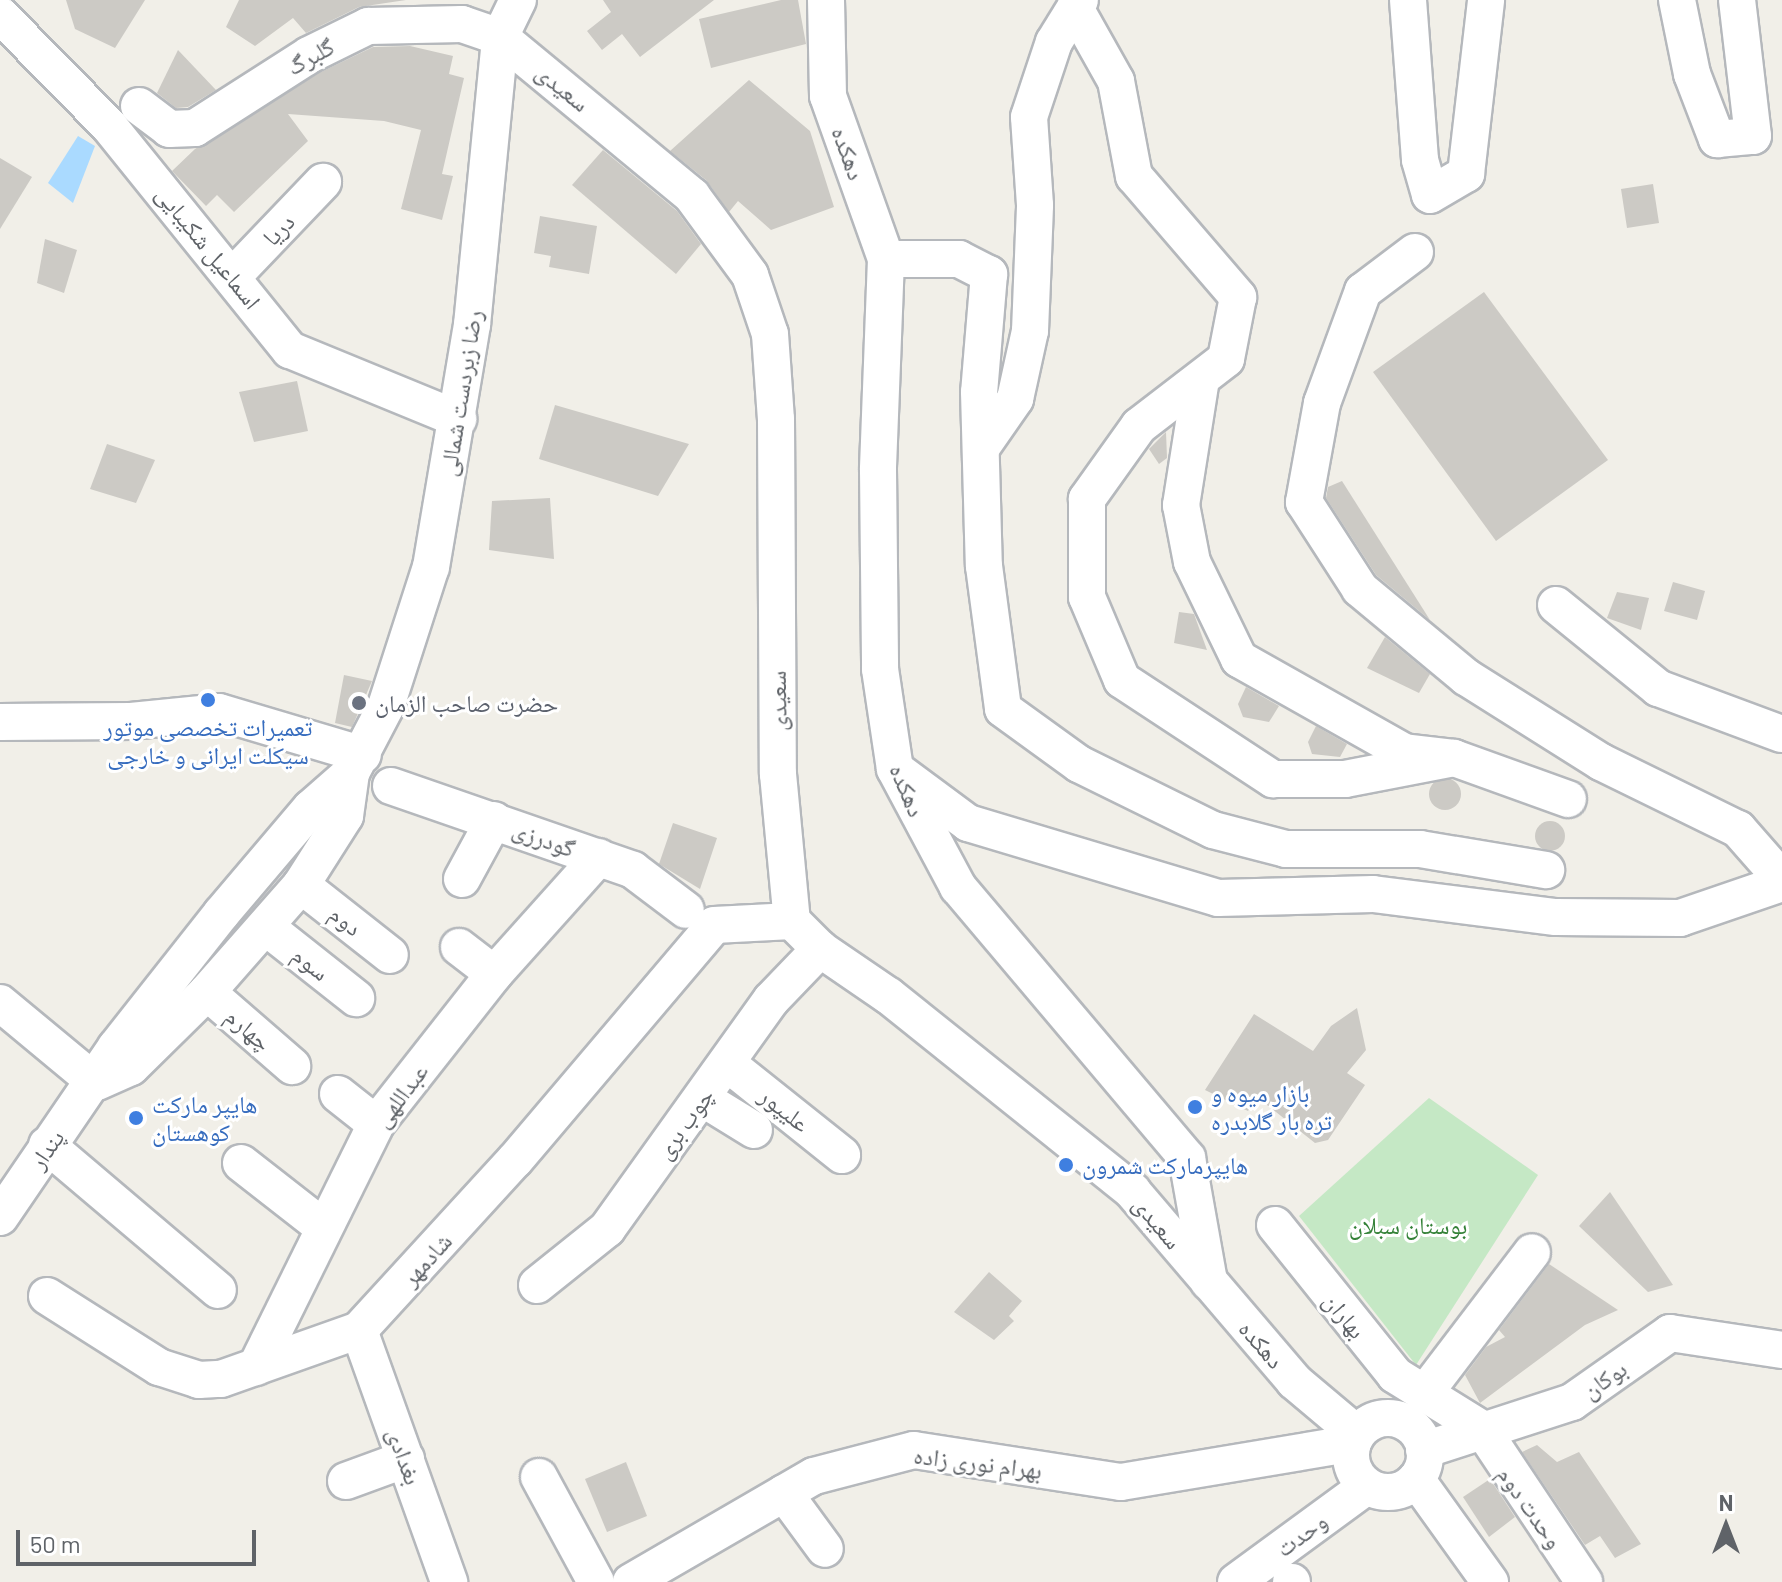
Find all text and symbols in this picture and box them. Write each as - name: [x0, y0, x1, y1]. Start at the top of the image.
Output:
- street label: گلبرگ: [281, 31, 339, 81]
- street label: سعیدی: [530, 57, 596, 117]
- street label: دهکده: [826, 123, 872, 183]
- street label: اسماعیل شکیبایی: [150, 179, 268, 315]
- street label: دریا: [256, 207, 300, 251]
- street label: رضا زبردست شمالی: [433, 308, 487, 478]
- street label: سعیدی: [762, 670, 792, 732]
- place label: حضرت صاحب الزمان: [375, 689, 558, 717]
- marker: تعمیرات تخصصی موتور سیکلت ایرانی و خارجی: [199, 691, 217, 709]
- marker: حضرت صاحب الزمان: [350, 694, 368, 712]
- place label: تعمیرات تخصصی موتور سیکلت ایرانی و خارجی: [103, 713, 313, 769]
- street label: دهکده: [884, 759, 932, 821]
- street label: گودرزی: [509, 813, 579, 863]
- street label: دوم: [324, 899, 368, 941]
- street label: سوم: [287, 940, 335, 986]
- street label: چهارم: [220, 1001, 278, 1057]
- street label: عبداللهی: [367, 1057, 433, 1133]
- place label: بازار میوه و تره بار گلابدره: [1211, 1079, 1332, 1135]
- street label: علیپور: [754, 1080, 816, 1138]
- street label: چوب بری: [649, 1082, 719, 1164]
- place label: هایپر مارکت کوهستان: [152, 1090, 257, 1146]
- marker: بازار میوه و تره بار گلابدره: [1186, 1098, 1204, 1116]
- marker: هایپر مارکت کوهستان: [127, 1109, 145, 1127]
- street label: پندار: [22, 1124, 70, 1174]
- place label: هایپرمارکت شمرون: [1082, 1151, 1248, 1179]
- marker: هایپرمارکت شمرون: [1057, 1156, 1075, 1174]
- street label: سعیدی: [1128, 1190, 1188, 1254]
- park label: بوستان سبلان: [1349, 1211, 1467, 1239]
- street label: شادمهر: [395, 1226, 457, 1292]
- street label: بهاران: [1318, 1286, 1372, 1344]
- street label: دهکده: [1233, 1314, 1291, 1374]
- street label: بوکان: [1576, 1353, 1632, 1405]
- street label: بغدادی: [381, 1424, 429, 1488]
- street label: بهرام نوری زاده: [912, 1440, 1044, 1484]
- street label: وحدت دوم: [1492, 1460, 1570, 1554]
- north arrow: [1686, 1486, 1766, 1566]
- text: N: [1719, 1489, 1733, 1515]
- street label: وحدت: [1270, 1506, 1332, 1562]
- scale bar: [20, 1514, 260, 1564]
- text: 50 m: [30, 1529, 81, 1558]

